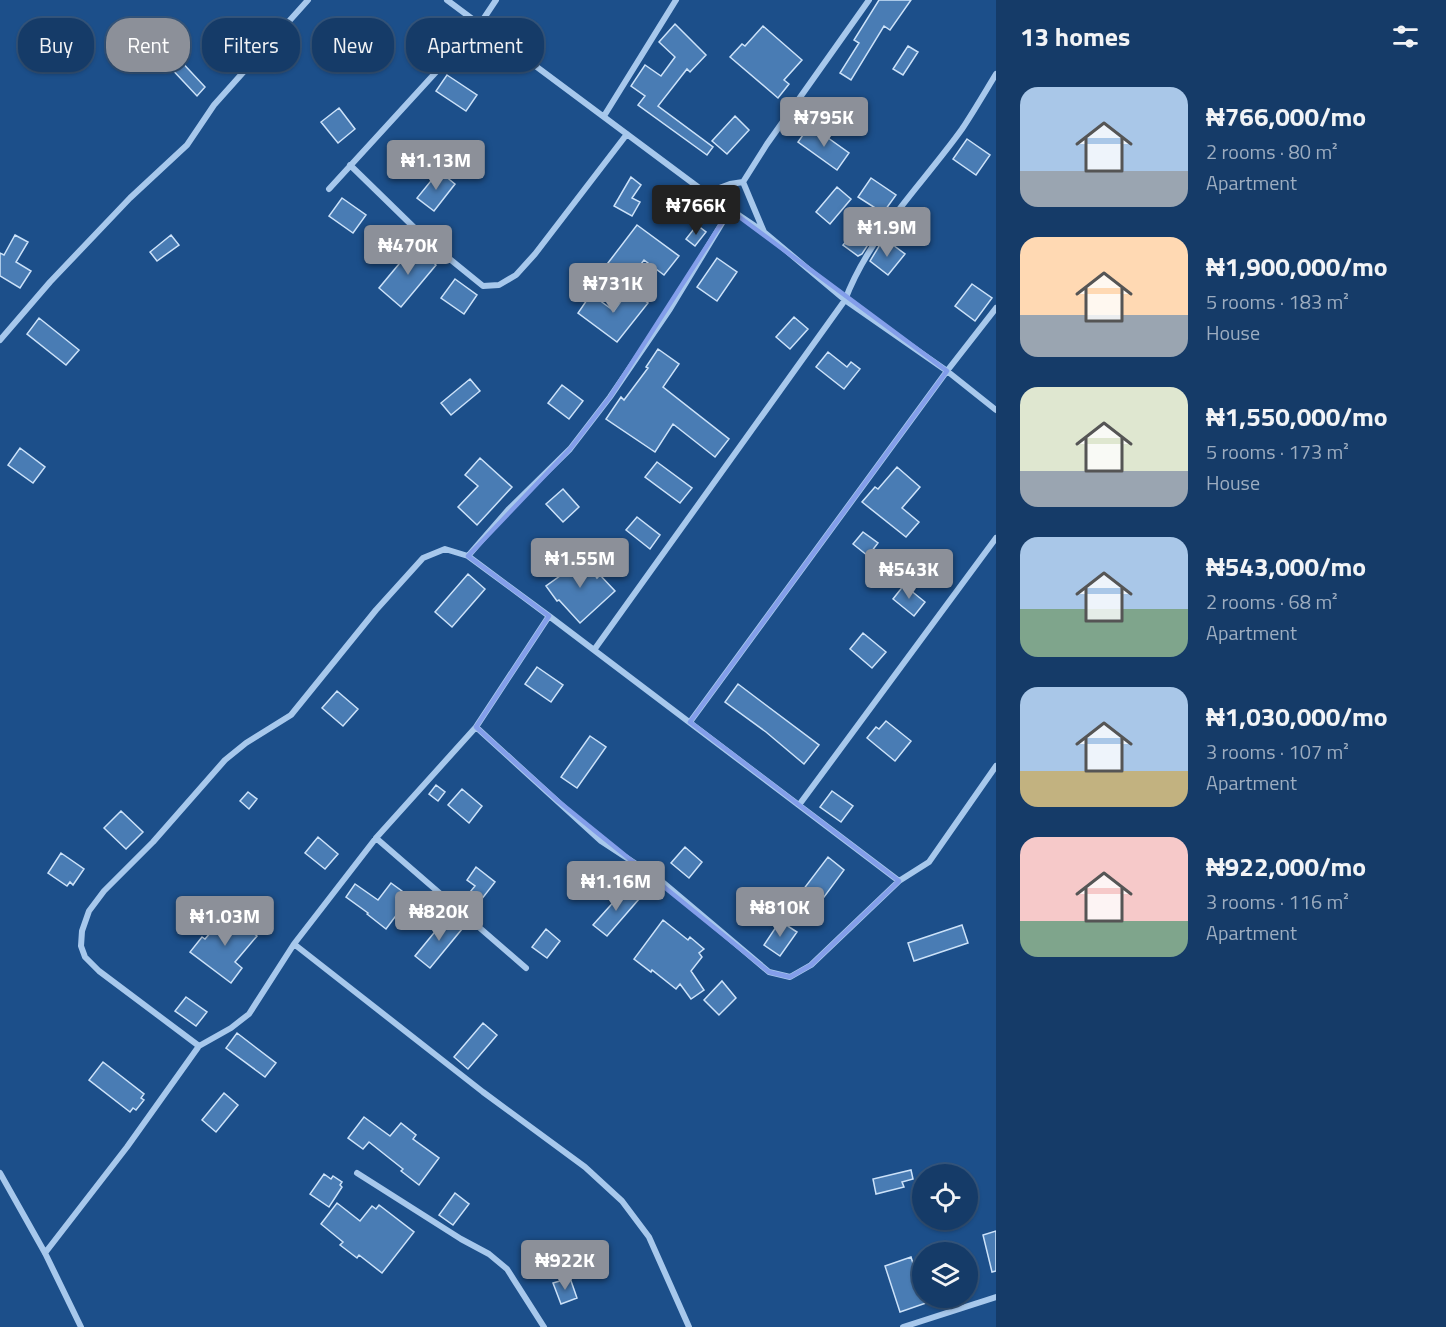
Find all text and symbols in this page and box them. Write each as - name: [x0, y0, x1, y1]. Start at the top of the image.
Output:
- text: 13 homes: [1020, 17, 1130, 56]
- chip: Buy: [18, 18, 94, 72]
- chip: Rent: [106, 18, 190, 72]
- chip: Filters: [202, 18, 300, 72]
- chip: New: [312, 18, 394, 72]
- chip: Apartment: [406, 18, 544, 72]
- icon: filters: [1389, 20, 1422, 53]
- pin: ₦795K: [782, 97, 866, 148]
- text: ₦766,000/mo: [1206, 97, 1366, 136]
- text: ₦795K: [794, 101, 854, 132]
- icon: home: [1068, 111, 1140, 183]
- text: 2 rooms · 80 m²: [1206, 136, 1338, 167]
- pin: ₦1.13M: [387, 140, 485, 191]
- text: ₦1.13M: [401, 144, 471, 175]
- text: Apartment: [1206, 167, 1297, 198]
- pin: ₦766K: [654, 185, 738, 236]
- text: ₦766K: [666, 189, 726, 220]
- pin: ₦1.9M: [845, 207, 929, 258]
- text: ₦1.9M: [857, 211, 917, 242]
- pin: ₦470K: [366, 225, 450, 276]
- text: ₦470K: [378, 229, 438, 260]
- text: ₦1,900,000/mo: [1206, 247, 1388, 286]
- icon: home: [1068, 261, 1140, 333]
- pin: ₦731K: [571, 263, 655, 314]
- text: ₦731K: [583, 267, 643, 298]
- text: 5 rooms · 183 m²: [1206, 286, 1349, 317]
- text: House: [1206, 317, 1260, 348]
- text: ₦1,550,000/mo: [1206, 397, 1388, 436]
- icon: home: [1068, 411, 1140, 483]
- text: 5 rooms · 173 m²: [1206, 436, 1349, 467]
- text: House: [1206, 467, 1260, 498]
- pin: ₦1.55M: [531, 538, 629, 589]
- text: ₦1.55M: [545, 542, 615, 573]
- text: ₦543,000/mo: [1206, 547, 1366, 586]
- pin: ₦543K: [867, 549, 951, 600]
- text: ₦543K: [879, 553, 939, 584]
- icon: home: [1068, 561, 1140, 633]
- text: 2 rooms · 68 m²: [1206, 586, 1338, 617]
- text: Apartment: [1206, 617, 1297, 648]
- text: ₦1,030,000/mo: [1206, 697, 1388, 736]
- icon: home: [1068, 711, 1140, 783]
- text: 3 rooms · 107 m²: [1206, 736, 1349, 767]
- text: Apartment: [1206, 767, 1297, 798]
- text: ₦922,000/mo: [1206, 847, 1366, 886]
- pin: ₦1.16M: [567, 861, 665, 912]
- icon: home: [1068, 861, 1140, 933]
- text: ₦1.16M: [581, 865, 651, 896]
- text: 3 rooms · 116 m²: [1206, 886, 1349, 917]
- pin: ₦810K: [738, 887, 822, 938]
- pin: ₦820K: [397, 891, 481, 942]
- text: ₦810K: [750, 891, 810, 922]
- text: ₦820K: [409, 895, 469, 926]
- pin: ₦1.03M: [176, 896, 274, 947]
- text: ₦1.03M: [190, 900, 260, 931]
- text: Apartment: [1206, 917, 1297, 948]
- map controls: [912, 1164, 978, 1308]
- button: locate: [912, 1164, 978, 1230]
- pin: ₦922K: [523, 1240, 607, 1291]
- button: layers: [912, 1242, 978, 1308]
- text: ₦922K: [535, 1244, 595, 1275]

